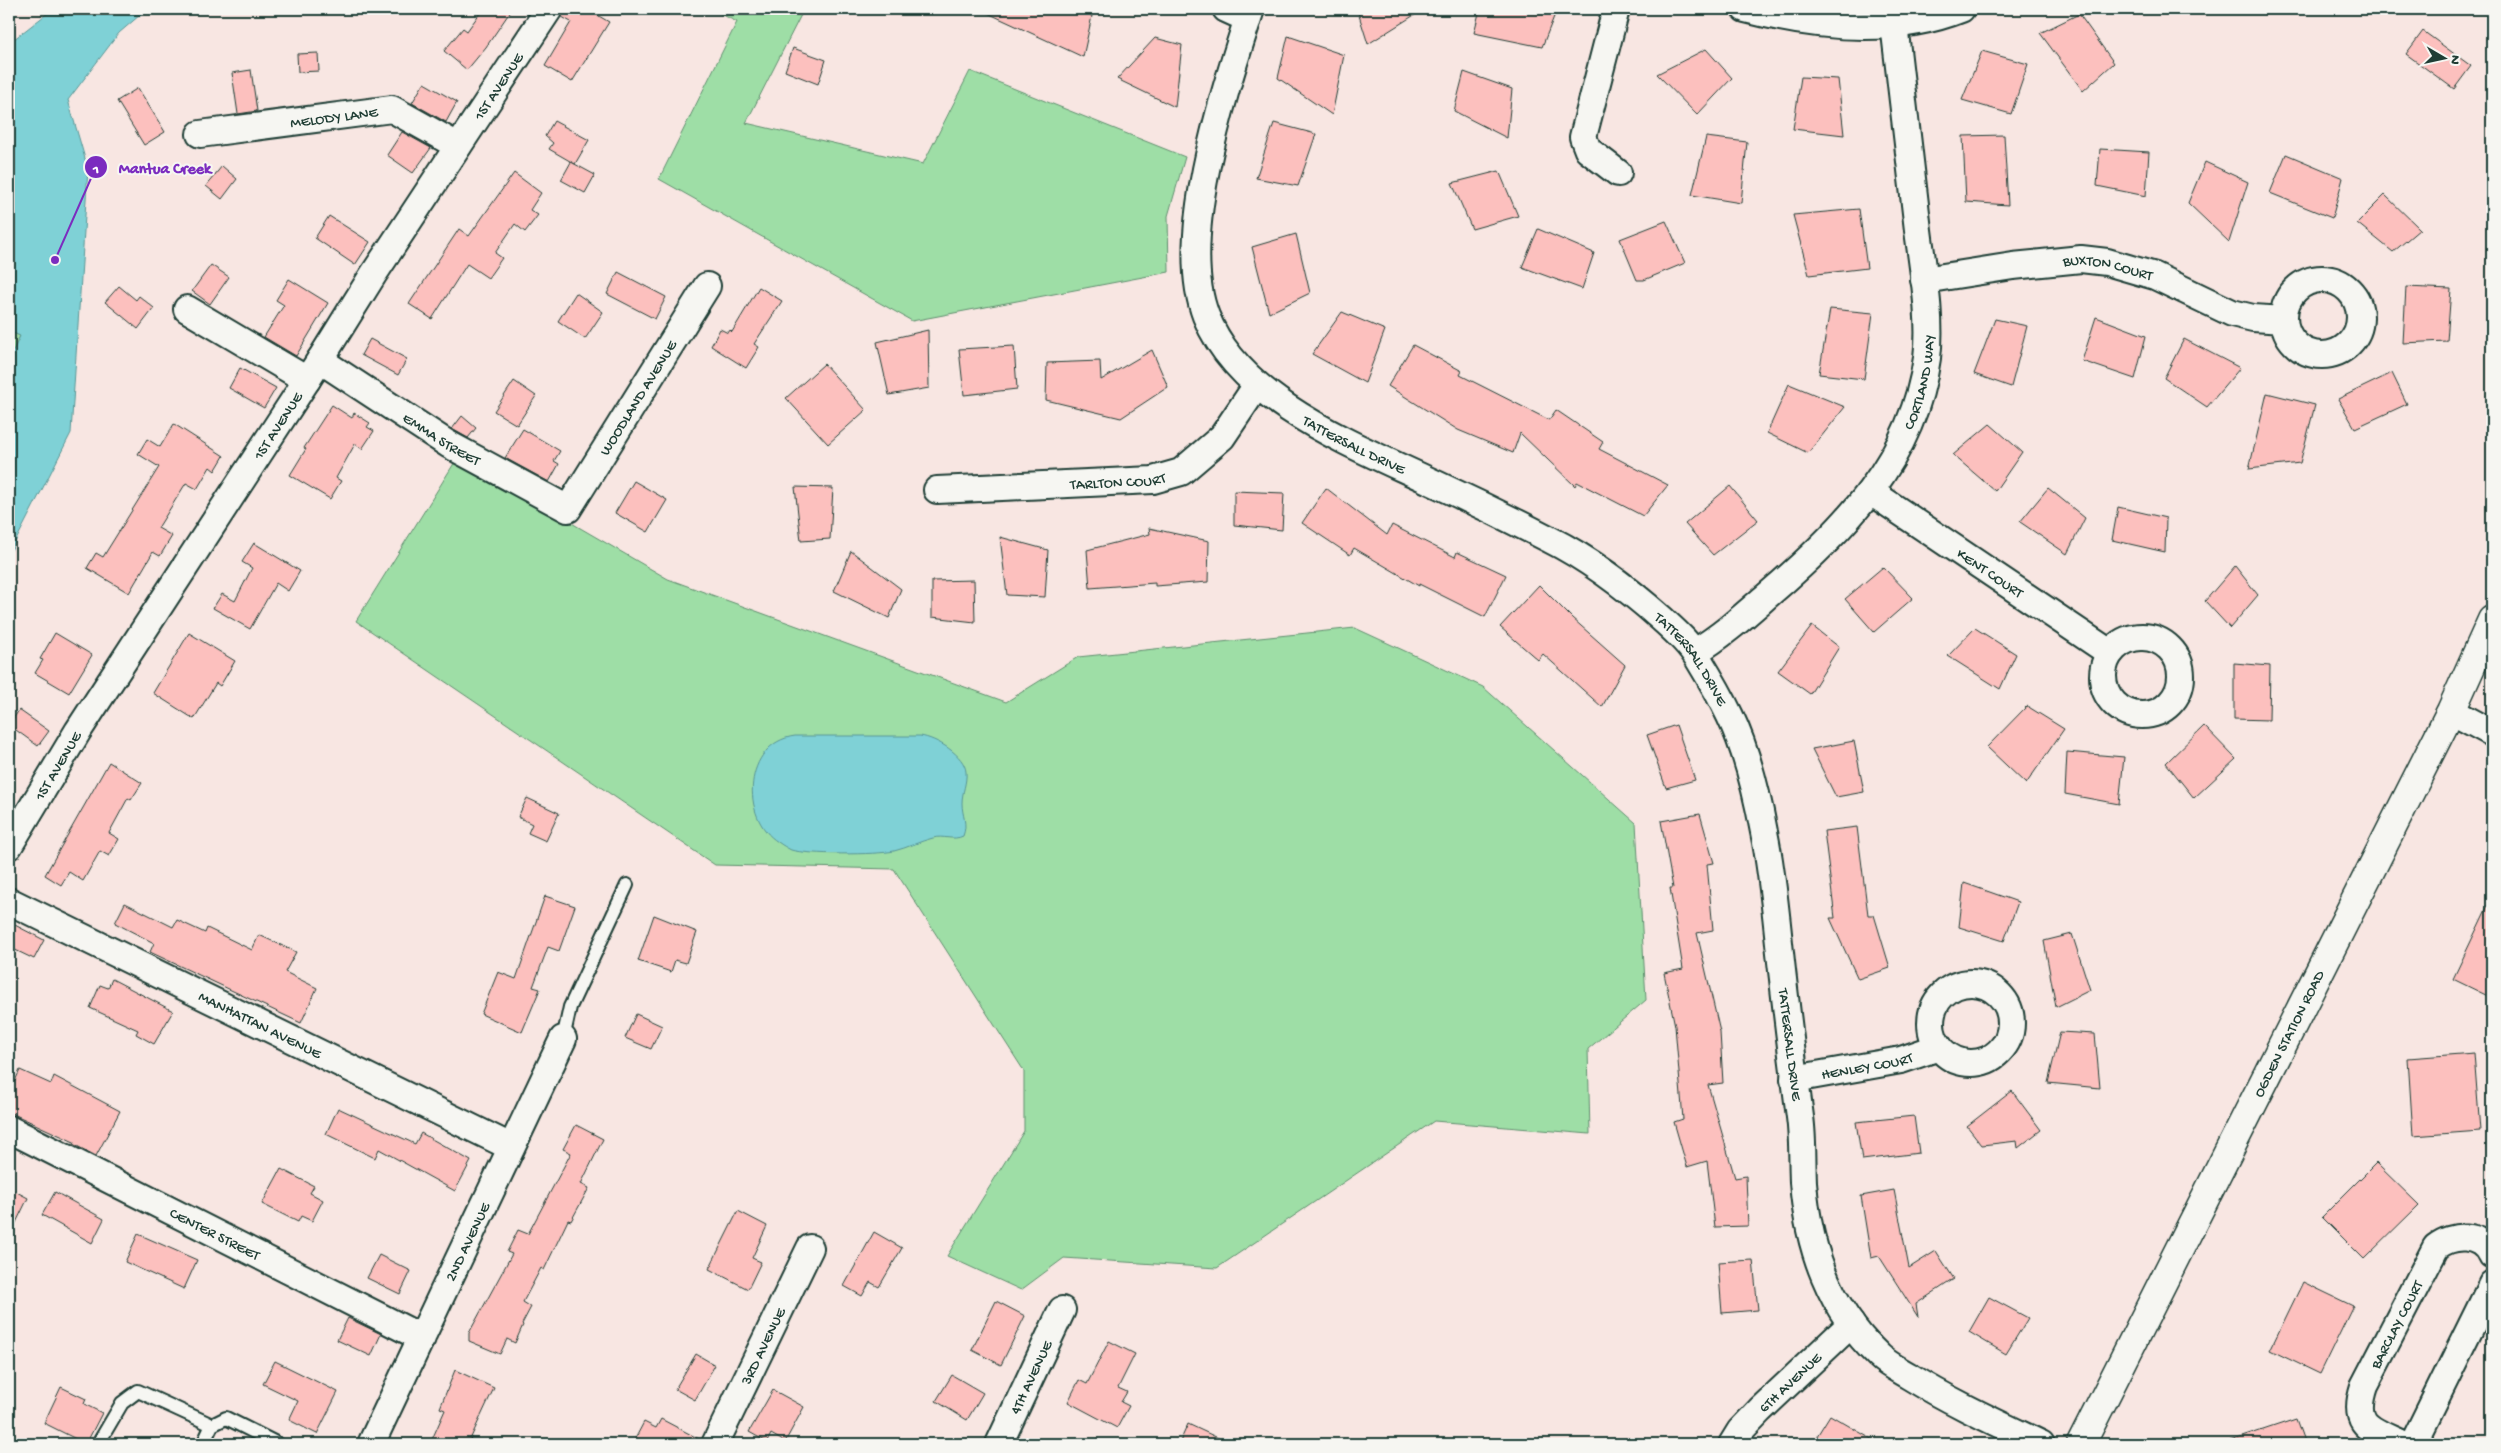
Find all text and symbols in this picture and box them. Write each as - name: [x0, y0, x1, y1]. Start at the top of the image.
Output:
- north arrow: [2418, 32, 2468, 82]
- street label: 1ST AVENUE: [471, 49, 529, 125]
- text: N: [2445, 54, 2463, 65]
- street label: MELODY LANE: [289, 104, 380, 133]
- callout: Mantua Creek: [84, 152, 221, 183]
- text: 1: [92, 161, 99, 179]
- text: Mantua Creek: [119, 161, 213, 180]
- street label: BUXTON COURT: [2061, 252, 2156, 286]
- street label: CORTLAND WAY: [1901, 335, 1939, 433]
- street label: WOODLAND AVENUE: [597, 337, 682, 460]
- street label: 1ST AVENUE: [250, 389, 308, 464]
- street label: EMMA STREET: [399, 410, 484, 471]
- street label: TATTERSALL DRIVE: [1298, 412, 1408, 480]
- street label: TARLTON COURT: [1069, 469, 1169, 495]
- street label: KENT COURT: [1953, 545, 2027, 604]
- street label: TATTERSALL DRIVE: [1649, 609, 1731, 710]
- street label: 1ST AVENUE: [31, 728, 87, 805]
- street label: OGDEN STATION ROAD: [2251, 968, 2330, 1101]
- street label: TATTERSALL DRIVE: [1773, 987, 1805, 1102]
- street label: MANHATTAN AVENUE: [195, 988, 325, 1064]
- street label: HENLEY COURT: [1820, 1049, 1917, 1085]
- street label: 2ND AVENUE: [442, 1200, 495, 1285]
- street label: CENTER STREET: [166, 1205, 264, 1266]
- street label: BARCLAY COURT: [2367, 1277, 2429, 1373]
- street label: 3RD AVENUE: [738, 1305, 791, 1389]
- street label: 4TH AVENUE: [1007, 1338, 1058, 1418]
- street label: 6TH AVENUE: [1756, 1349, 1827, 1417]

